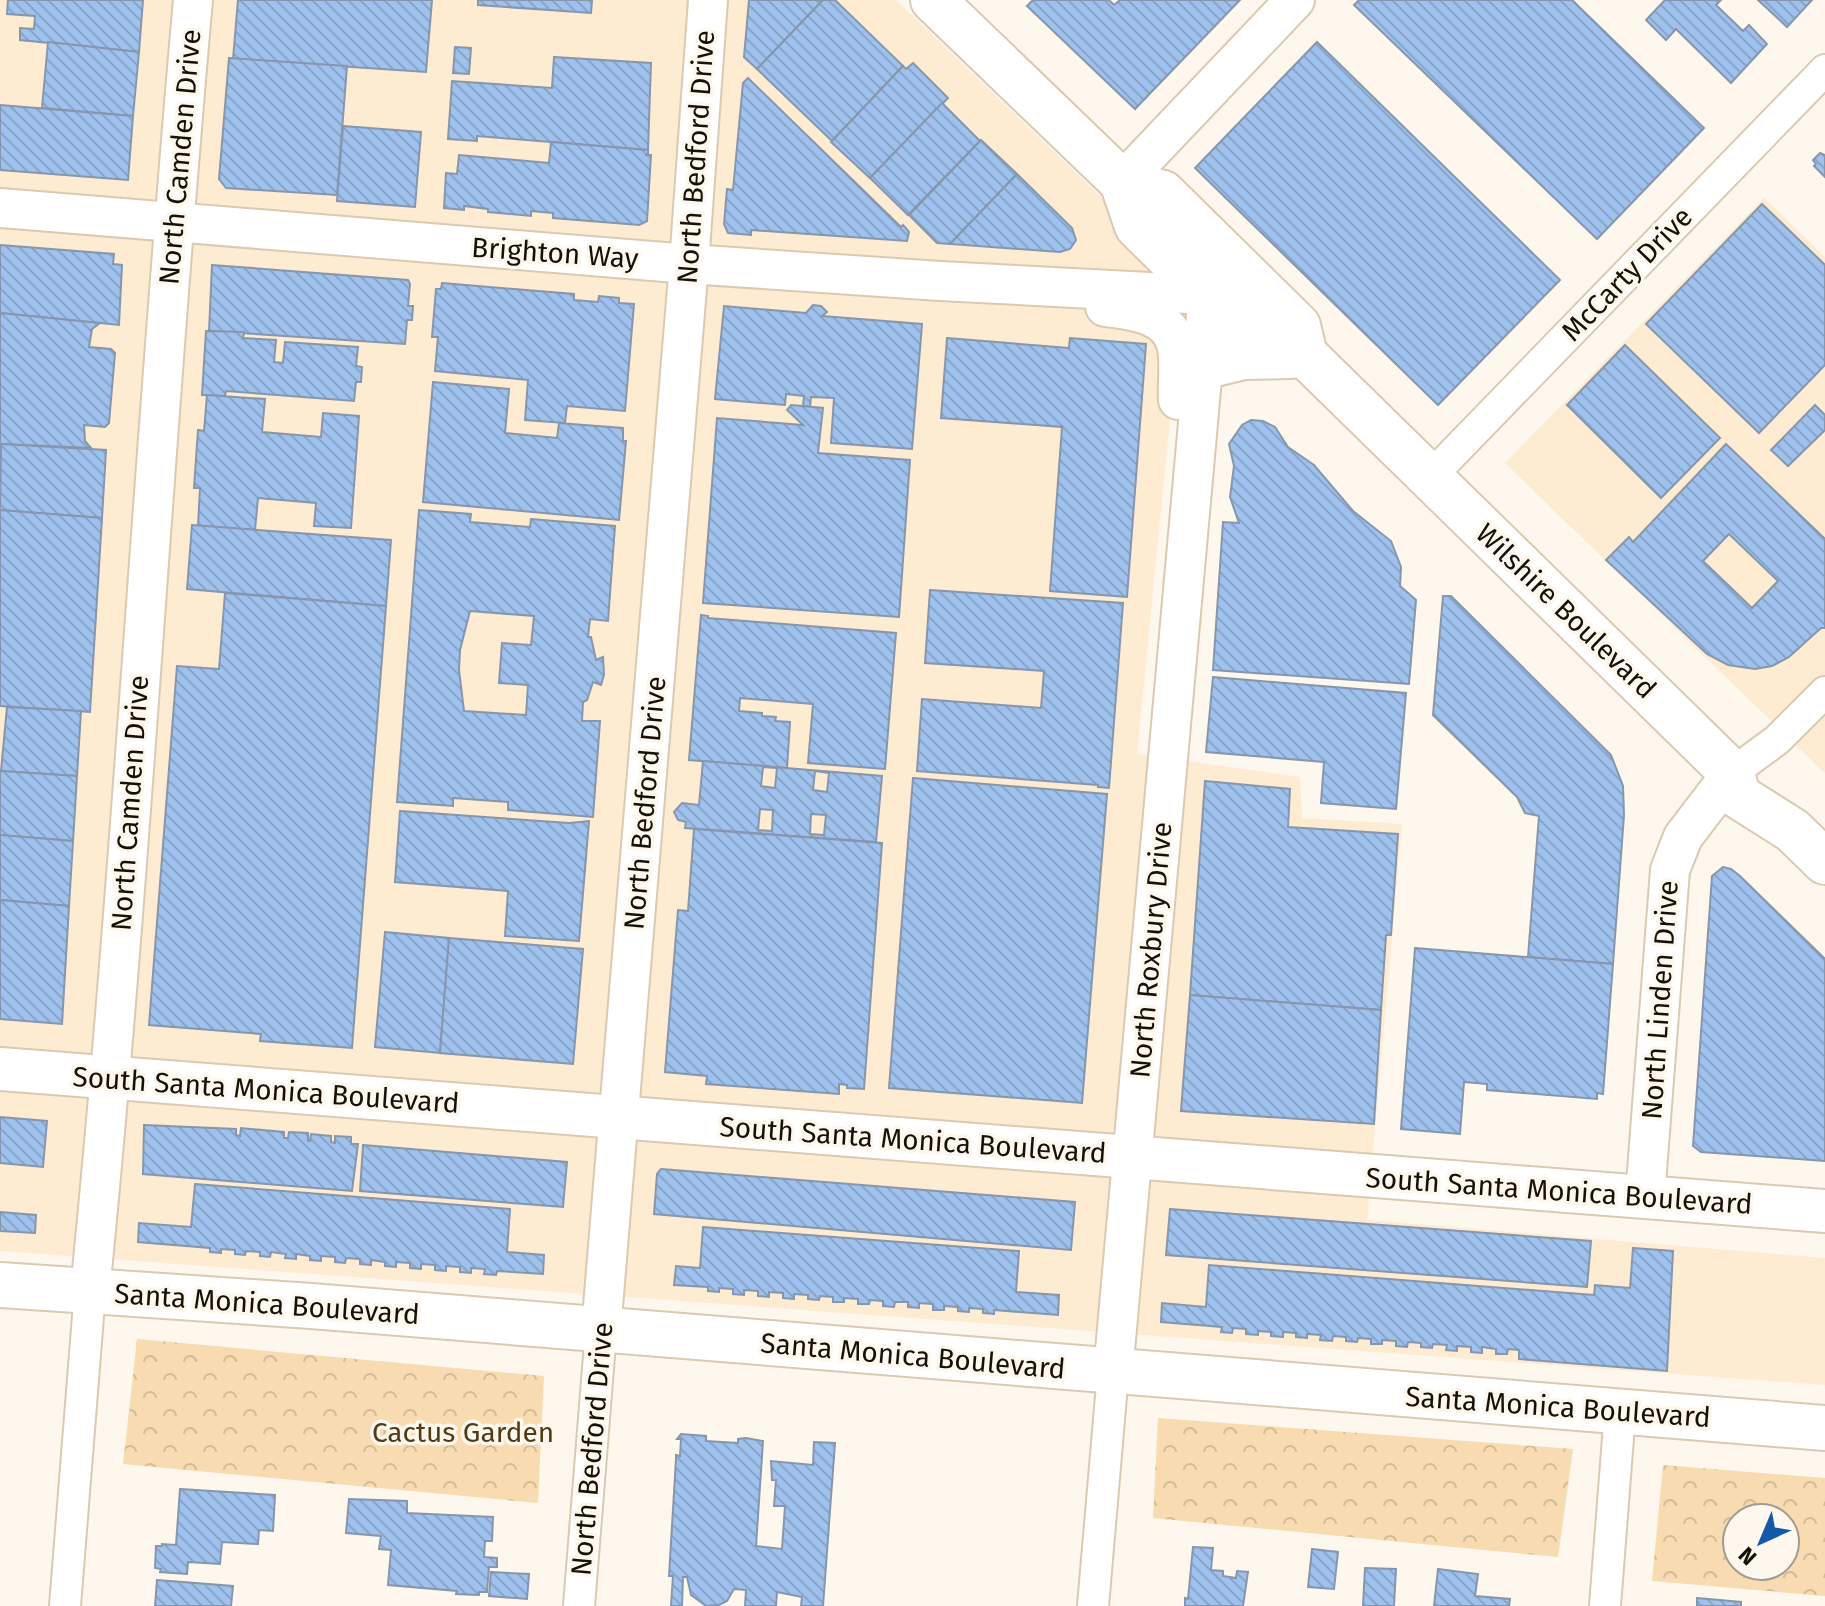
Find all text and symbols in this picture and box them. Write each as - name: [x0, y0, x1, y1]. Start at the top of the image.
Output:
- street label: North Camden Drive: [152, 28, 208, 286]
- street label: North Bedford Drive: [671, 29, 721, 285]
- street label: McCarty Drive: [1555, 200, 1699, 348]
- street label: Brighton Way: [470, 231, 640, 275]
- street label: Wilshire Boulevard: [1469, 517, 1663, 705]
- street label: North Camden Drive: [105, 674, 155, 932]
- street label: North Bedford Drive: [617, 675, 673, 931]
- street label: North Roxbury Drive: [1123, 821, 1179, 1079]
- street label: North Linden Drive: [1635, 879, 1685, 1121]
- street label: South Santa Monica Boulevard: [71, 1060, 461, 1120]
- street label: South Santa Monica Boulevard: [718, 1110, 1108, 1170]
- street label: South Santa Monica Boulevard: [1364, 1161, 1754, 1221]
- street label: Santa Monica Boulevard: [113, 1277, 421, 1331]
- street label: North Bedford Drive: [564, 1321, 620, 1577]
- street label: Santa Monica Boulevard: [759, 1326, 1067, 1386]
- street label: Santa Monica Boulevard: [1404, 1380, 1712, 1434]
- park label: Cactus Garden: [372, 1416, 554, 1449]
- north arrow: [1721, 1502, 1801, 1582]
- text: N: [1733, 1541, 1762, 1571]

